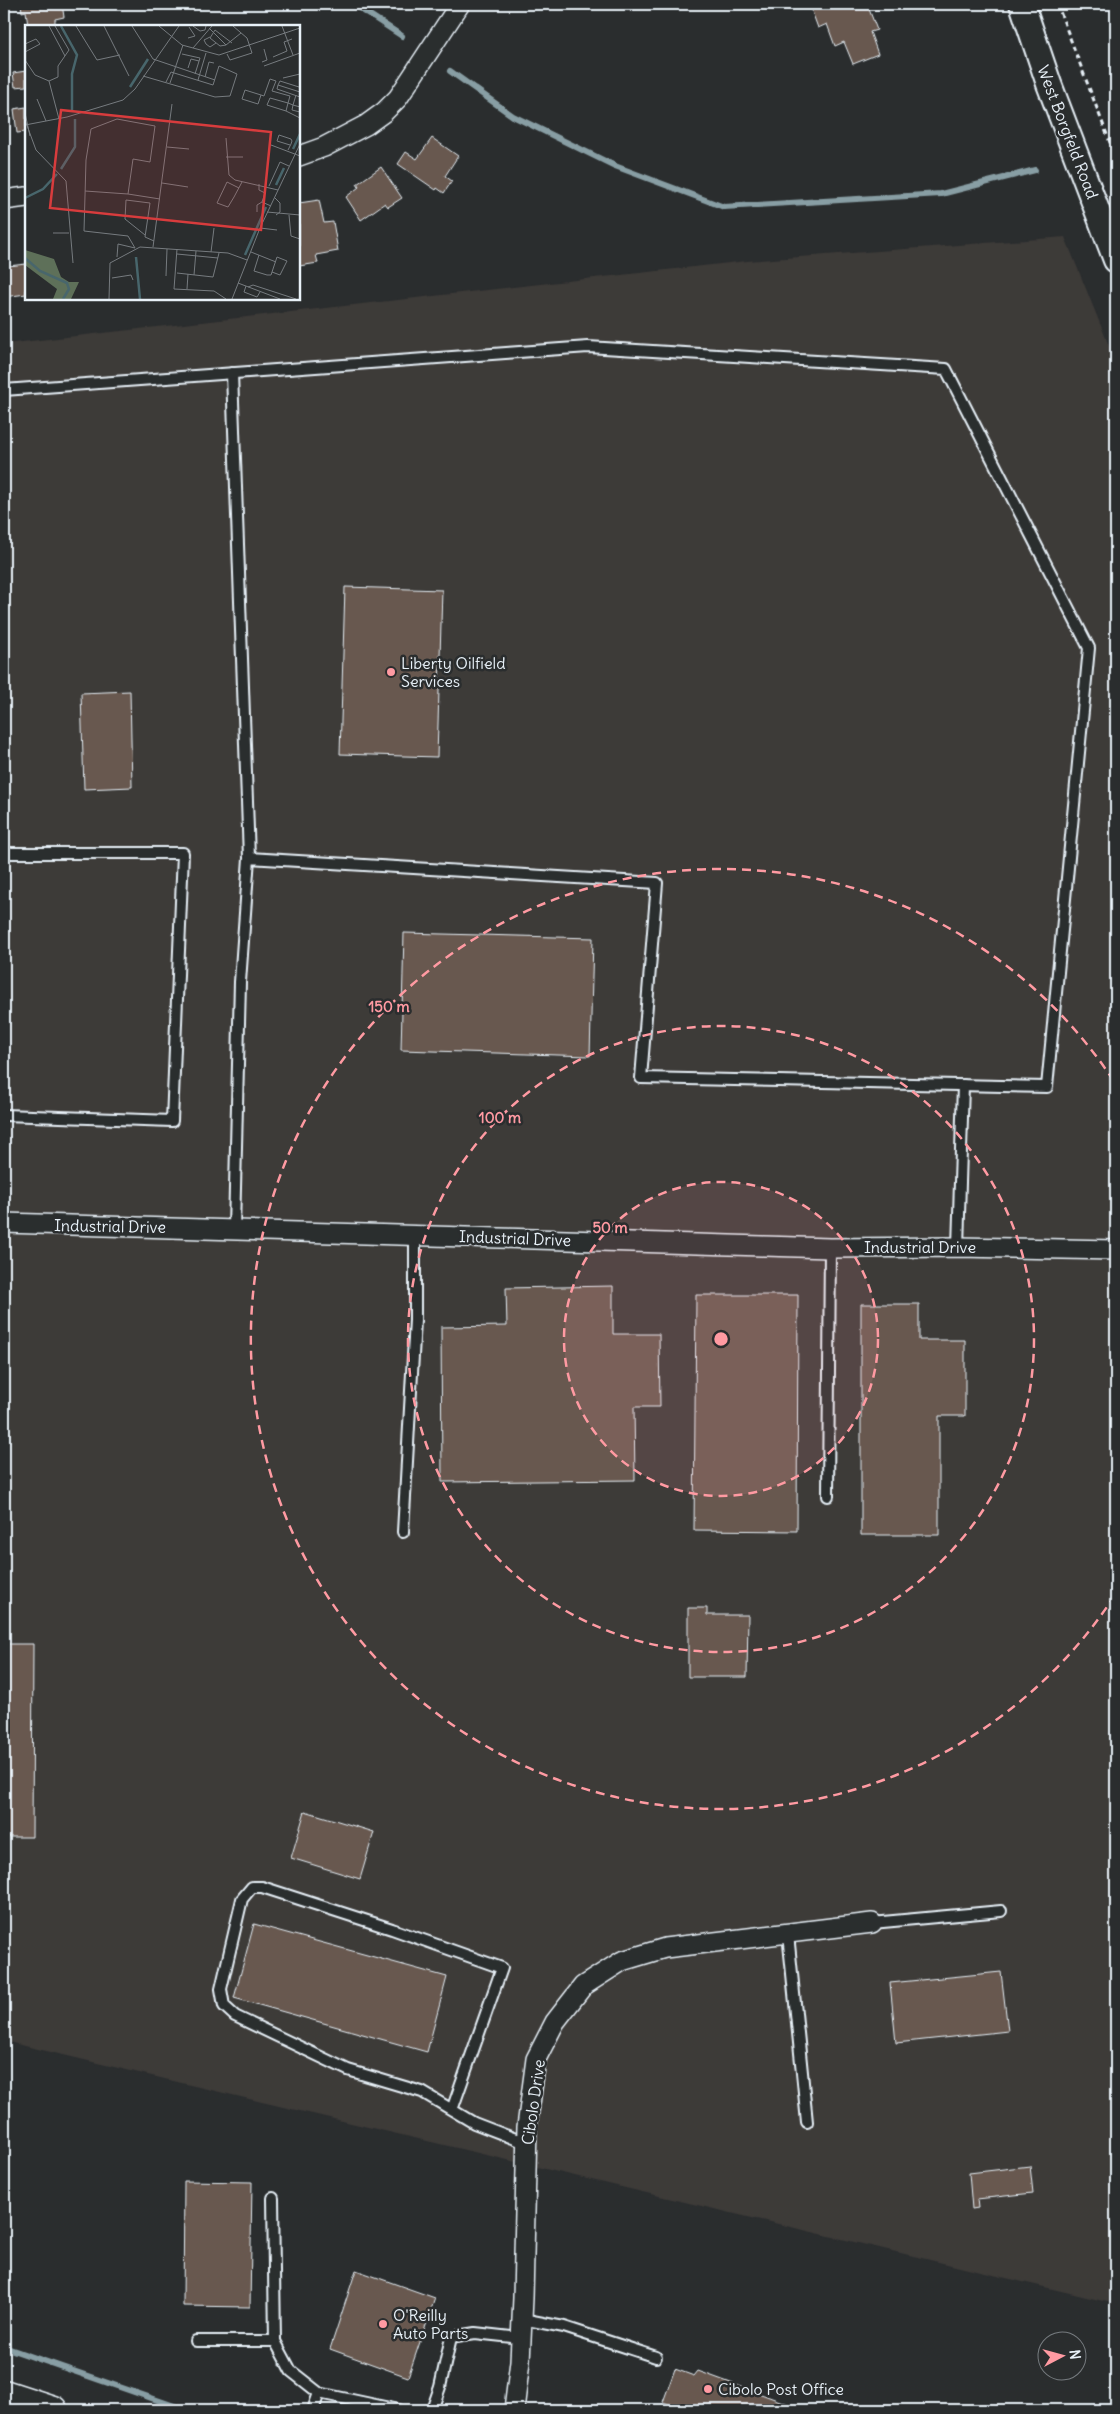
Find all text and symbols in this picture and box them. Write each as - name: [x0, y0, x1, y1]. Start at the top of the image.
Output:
- inset map: [25, 25, 300, 300]
- street label: West Borgfeld Road: [1033, 62, 1103, 202]
- place label: Liberty Oilfield Services: [401, 653, 506, 691]
- marker: Liberty Oilfield Services: [385, 666, 397, 678]
- text: 150 m: [368, 997, 410, 1016]
- text: 100 m: [479, 1108, 521, 1127]
- street label: Industrial Drive: [54, 1215, 166, 1237]
- text: 50 m: [592, 1218, 628, 1237]
- street label: Industrial Drive: [459, 1226, 571, 1250]
- street label: Industrial Drive: [864, 1237, 976, 1257]
- centre of rings: [712, 1330, 730, 1348]
- street label: Cibolo Drive: [517, 2058, 549, 2146]
- place label: O'Reilly Auto Parts: [393, 2305, 468, 2343]
- marker: O'Reilly Auto Parts: [377, 2318, 389, 2330]
- north arrow: [1038, 2332, 1088, 2382]
- text: N: [1065, 2349, 1084, 2360]
- place label: Cibolo Post Office: [718, 2379, 844, 2399]
- marker: Cibolo Post Office: [702, 2383, 714, 2395]

